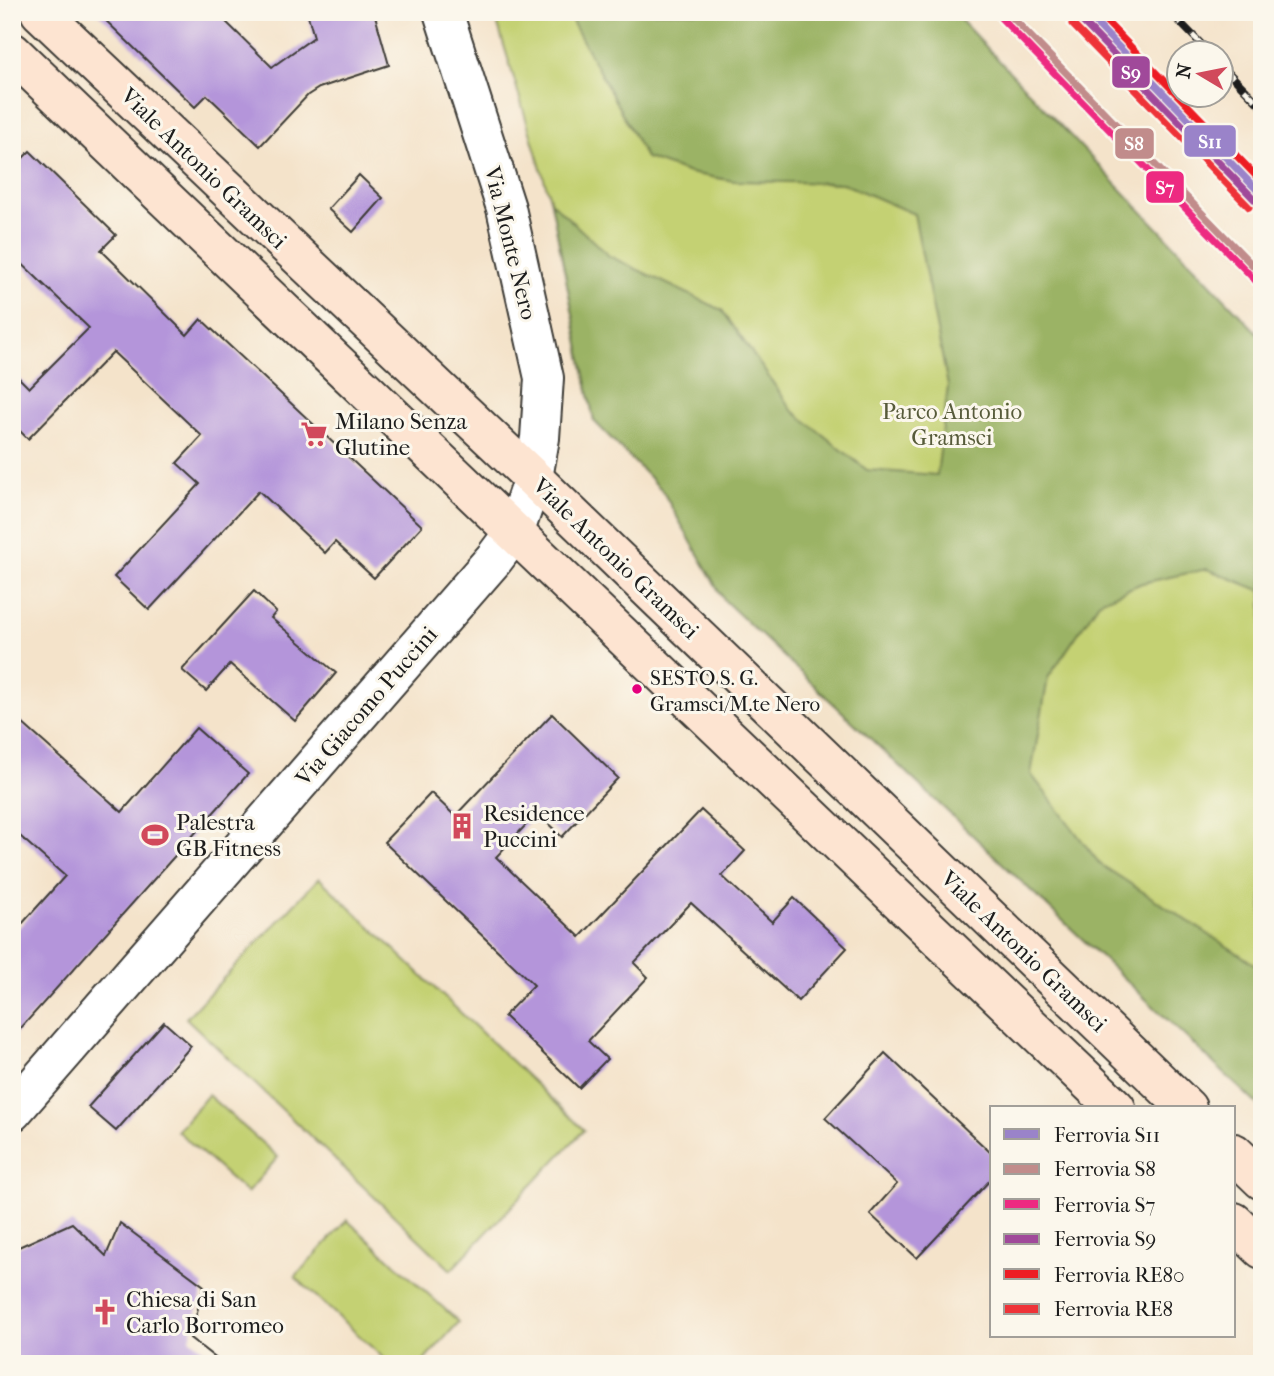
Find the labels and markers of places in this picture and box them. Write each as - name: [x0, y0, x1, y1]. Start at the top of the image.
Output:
- place label: Milano Senza Glutine: [335, 408, 467, 461]
- supermarket icon: Milano Senza Glutine: [299, 419, 329, 449]
- place label: SESTO S. G. Gramsci/M.te Nero: [650, 666, 820, 716]
- marker: SESTO S. G. Gramsci/M.te Nero: [630, 682, 644, 696]
- place label: Residence Puccini: [483, 800, 585, 853]
- place label: Palestra GB Fitness: [176, 809, 281, 862]
- building icon: Residence Puccini: [447, 811, 477, 841]
- sports icon: Palestra GB Fitness: [140, 820, 170, 850]
- place label: Chiesa di San Carlo Borromeo: [126, 1286, 284, 1339]
- church icon: Chiesa di San Carlo Borromeo: [90, 1297, 120, 1327]

